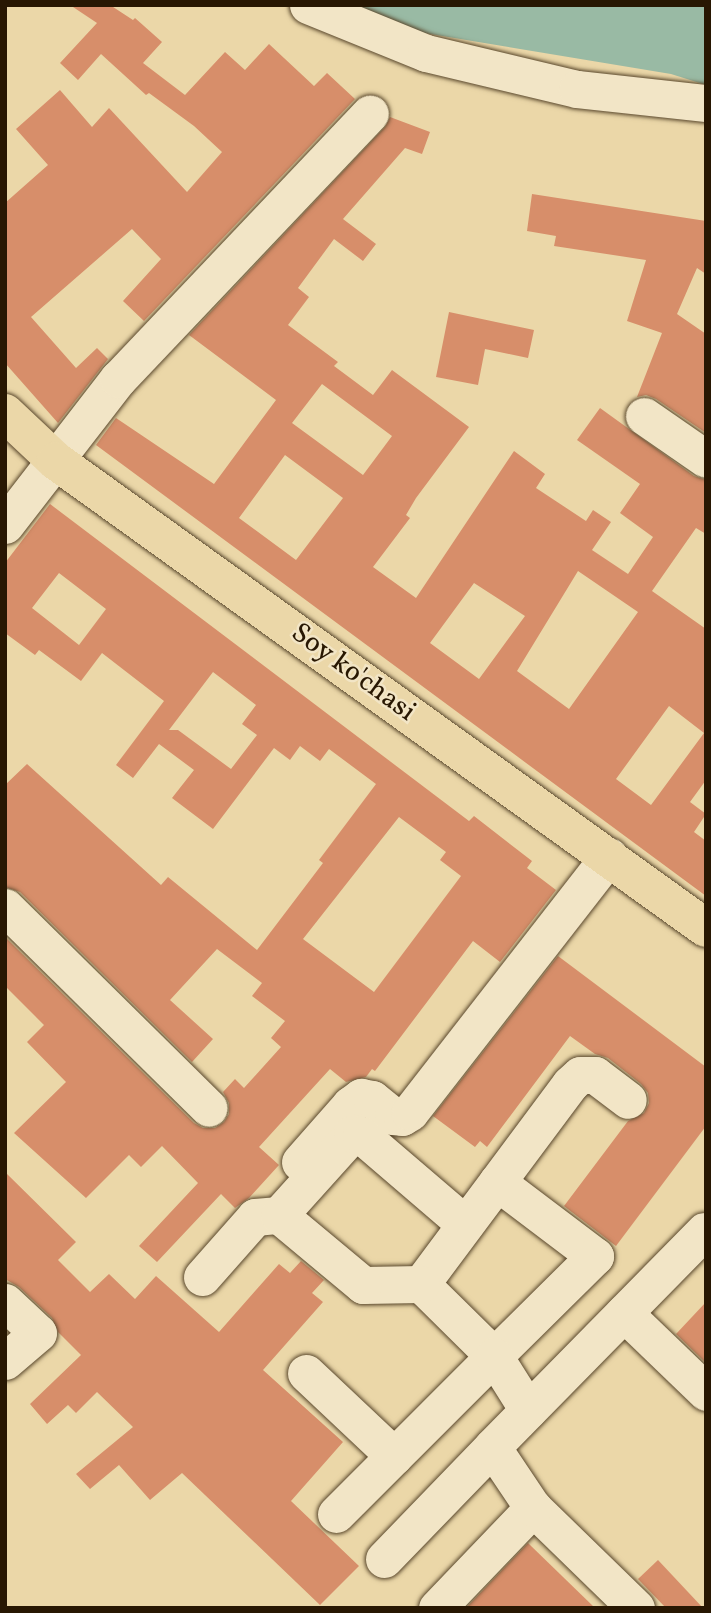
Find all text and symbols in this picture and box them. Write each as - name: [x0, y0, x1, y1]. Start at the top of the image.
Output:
- street label: Soy ko'chasi: [284, 616, 422, 730]

